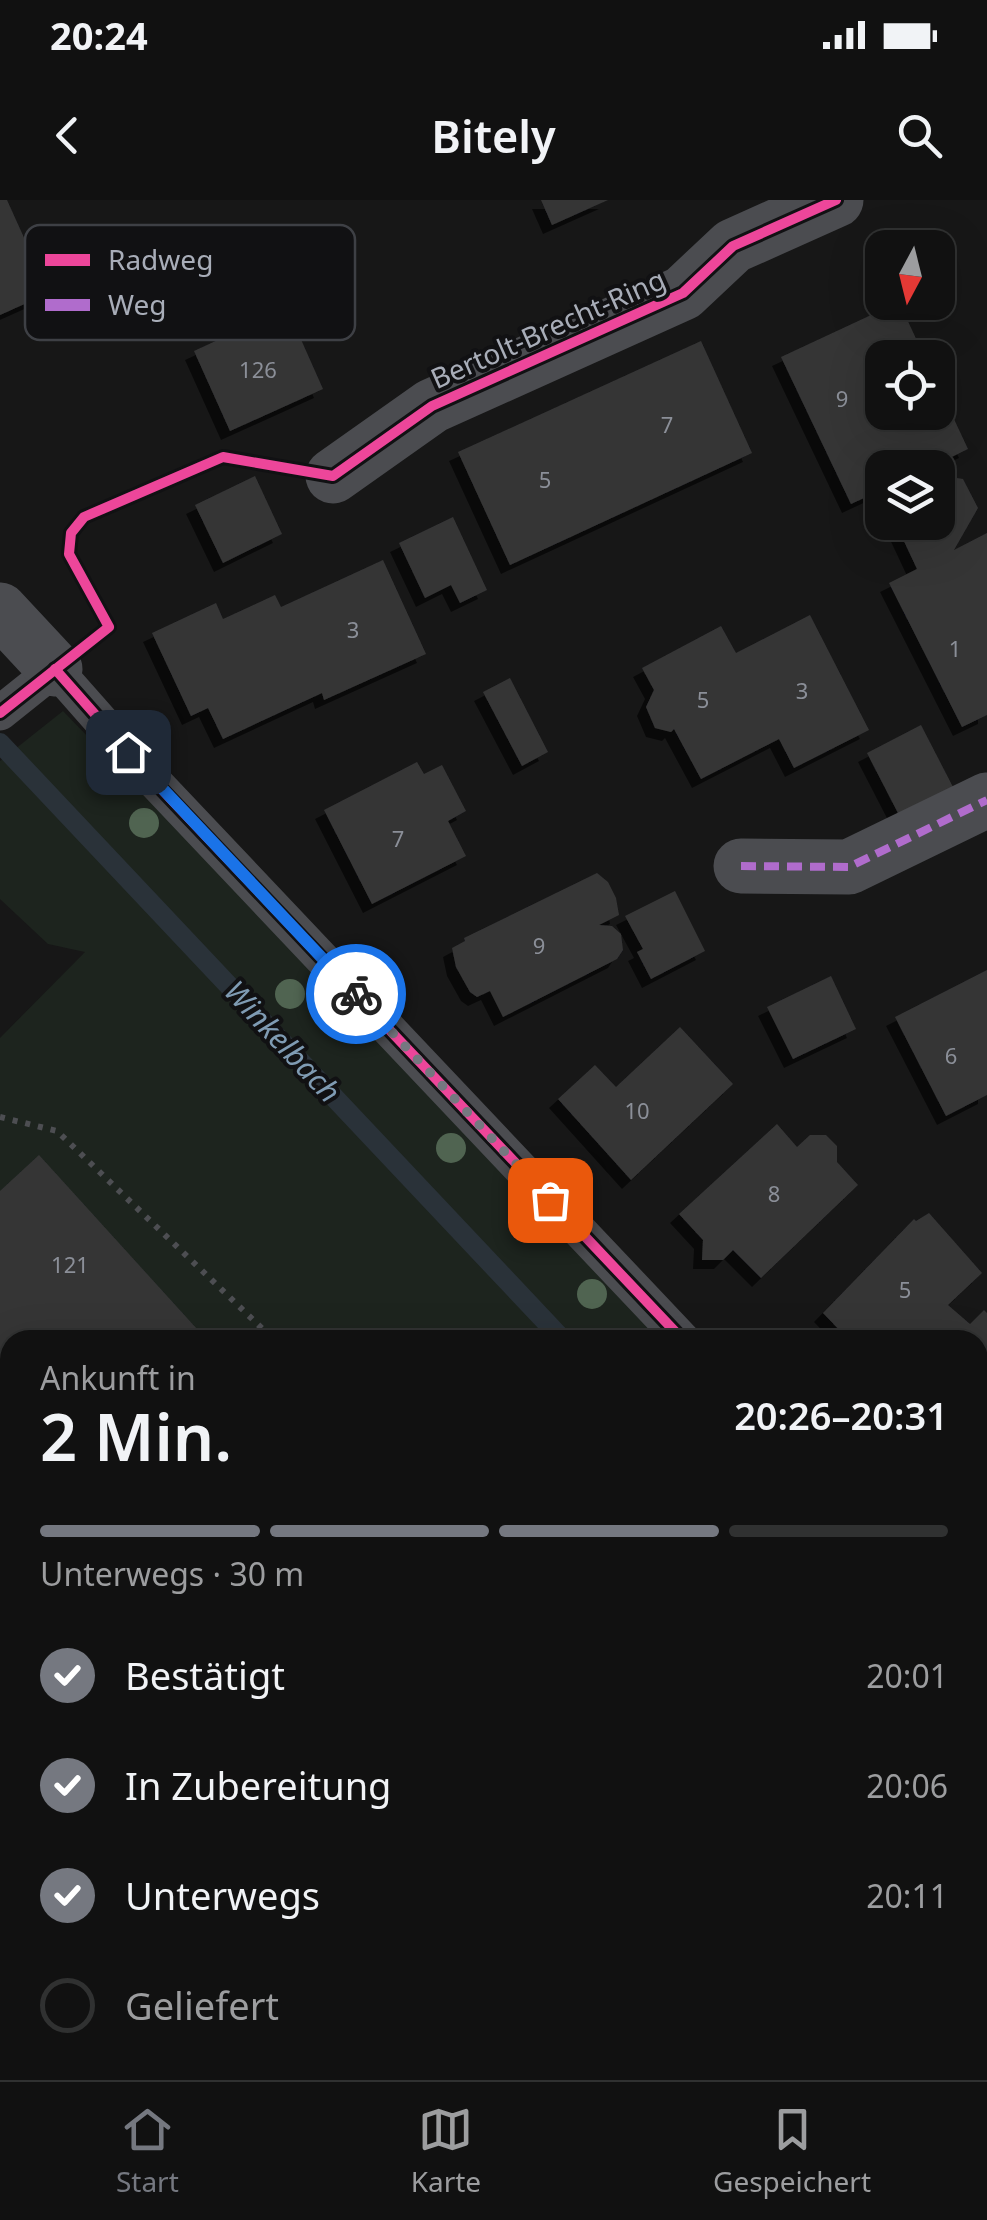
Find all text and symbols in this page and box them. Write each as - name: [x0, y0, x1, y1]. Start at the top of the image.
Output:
- text: 20:24: [50, 9, 148, 61]
- text: Bitely: [431, 105, 556, 166]
- icon: back: [40, 108, 95, 163]
- icon: search: [892, 108, 947, 163]
- legend: [25, 225, 355, 340]
- north arrow: [865, 230, 955, 320]
- map controls: [865, 230, 955, 540]
- text: Radweg: [108, 240, 213, 278]
- street label: Bertolt-Brecht-Ring: [424, 259, 671, 397]
- text: Weg: [108, 285, 167, 323]
- button: locate: [865, 340, 955, 430]
- house number: 126: [239, 354, 277, 384]
- house number: 9: [836, 383, 848, 413]
- house number: 7: [661, 409, 673, 439]
- button: layers: [865, 450, 955, 540]
- house number: 5: [539, 464, 551, 494]
- house number: 3: [347, 614, 359, 644]
- house number: 1: [949, 633, 961, 663]
- house number: 3: [796, 675, 808, 705]
- house number: 5: [697, 684, 709, 714]
- pin: [86, 710, 171, 795]
- icon: home: [101, 725, 156, 780]
- house number: 7: [392, 823, 404, 853]
- house number: 9: [533, 930, 545, 960]
- courier: [306, 944, 406, 1044]
- icon: bike: [329, 967, 384, 1022]
- water label: Winkelbach: [216, 971, 350, 1111]
- house number: 6: [945, 1040, 957, 1070]
- house number: 10: [624, 1095, 650, 1125]
- pin: [508, 1158, 593, 1243]
- icon: bag: [523, 1173, 578, 1228]
- house number: 8: [768, 1178, 780, 1208]
- house number: 121: [51, 1249, 89, 1279]
- house number: 5: [899, 1274, 911, 1304]
- text: Ankunft in: [40, 1356, 196, 1399]
- text: 20:26–20:31: [734, 1389, 948, 1441]
- text: 2 Min.: [40, 1392, 232, 1480]
- text: Unterwegs · 30 m: [40, 1552, 304, 1595]
- icon: check: [40, 1648, 95, 1703]
- text: Bestätigt: [125, 1649, 285, 1701]
- text: 20:01: [866, 1654, 948, 1697]
- icon: check: [40, 1758, 95, 1813]
- text: In Zubereitung: [125, 1759, 392, 1811]
- text: 20:06: [866, 1764, 948, 1807]
- icon: check: [40, 1868, 95, 1923]
- text: Unterwegs: [125, 1869, 320, 1921]
- text: 20:11: [866, 1874, 948, 1917]
- text: Geliefert: [125, 1979, 279, 2031]
- tab: Start: [116, 2102, 179, 2200]
- tab: Karte: [411, 2102, 481, 2200]
- tab: Gespeichert: [713, 2102, 871, 2200]

